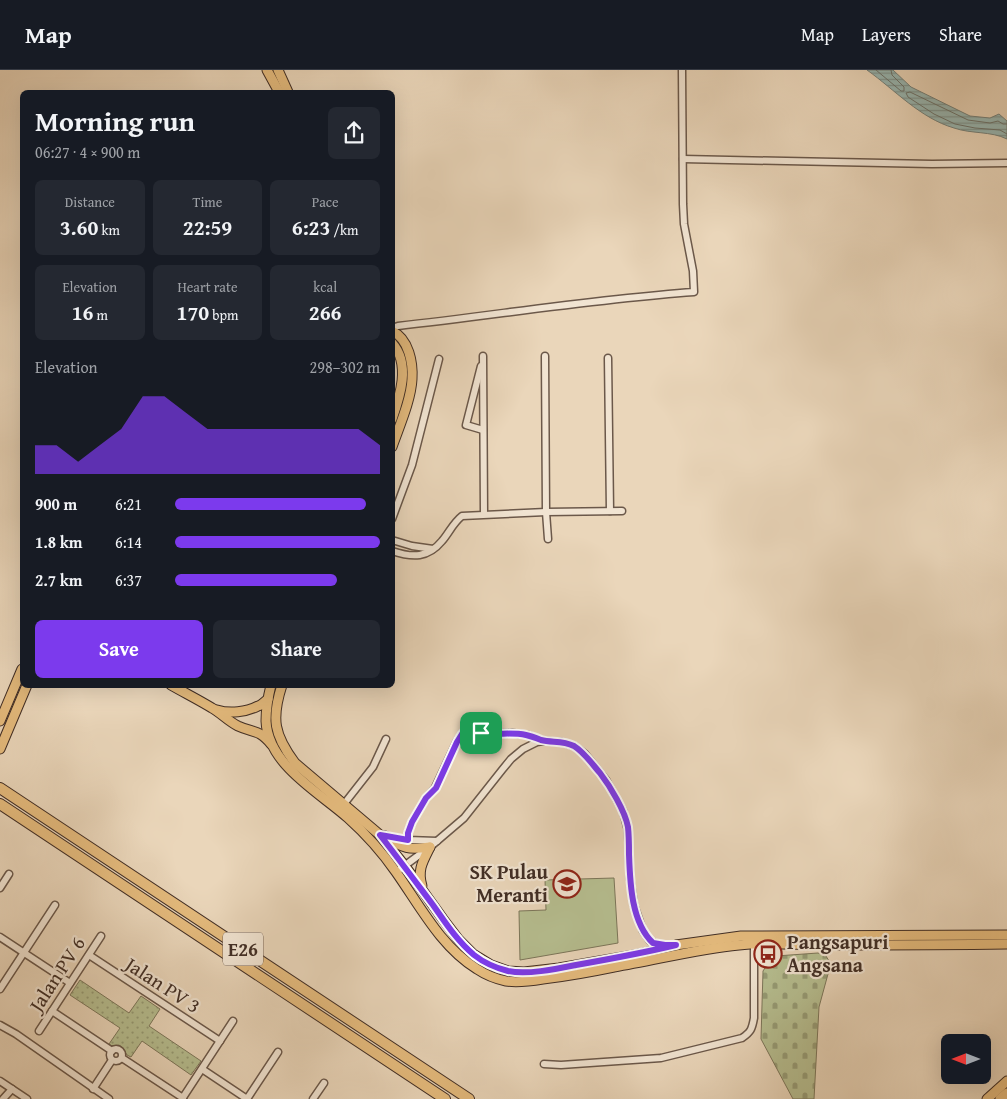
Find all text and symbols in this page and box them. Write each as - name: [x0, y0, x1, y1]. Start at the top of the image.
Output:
- text: Map: [25, 17, 72, 52]
- text: Map: [801, 21, 834, 48]
- text: Layers: [862, 21, 911, 48]
- text: Share: [939, 21, 982, 48]
- text: Morning run: [35, 100, 195, 141]
- button: share: [328, 107, 380, 159]
- text: 06:27 · 4 × 900 m: [35, 140, 140, 164]
- text: Distance: [65, 192, 115, 212]
- text: Time: [193, 192, 222, 212]
- text: Pace: [312, 192, 339, 212]
- text: 3.60: [60, 212, 98, 243]
- text: 22:59: [183, 212, 232, 243]
- text: 6:23: [292, 212, 330, 243]
- text: km: [98, 220, 120, 240]
- text: /km: [330, 220, 359, 240]
- text: Elevation: [62, 277, 117, 297]
- text: Heart rate: [177, 277, 238, 297]
- text: kcal: [313, 277, 337, 297]
- text: 16: [72, 297, 93, 328]
- text: 170: [177, 297, 209, 328]
- text: 266: [309, 297, 341, 328]
- text: m: [93, 305, 108, 325]
- text: bpm: [209, 305, 238, 325]
- text: Elevation: [35, 355, 98, 379]
- text: 298–302 m: [310, 355, 380, 379]
- text: 900 m: [35, 492, 77, 516]
- text: 6:21: [115, 492, 142, 516]
- text: 1.8 km: [35, 530, 82, 554]
- text: 6:14: [115, 530, 142, 554]
- text: 2.7 km: [35, 568, 82, 592]
- text: 6:37: [115, 568, 142, 592]
- button: Save: [35, 620, 203, 678]
- button: Share: [213, 620, 380, 678]
- pin: [460, 712, 502, 754]
- icon: arrive: [467, 719, 495, 747]
- place label: SK Pulau Meranti: [469, 857, 549, 909]
- school or university icon: SK Pulau Meranti: [552, 869, 582, 899]
- place label: Pangsapuri Angsana: [787, 927, 888, 979]
- street label: Jalan PV 6: [20, 930, 92, 1020]
- road number: E26: [223, 932, 263, 966]
- bus stop icon: Pangsapuri Angsana: [753, 939, 783, 969]
- street label: Jalan PV 3: [117, 948, 207, 1020]
- north arrow: [941, 1034, 991, 1084]
- map controls: [941, 1034, 991, 1084]

